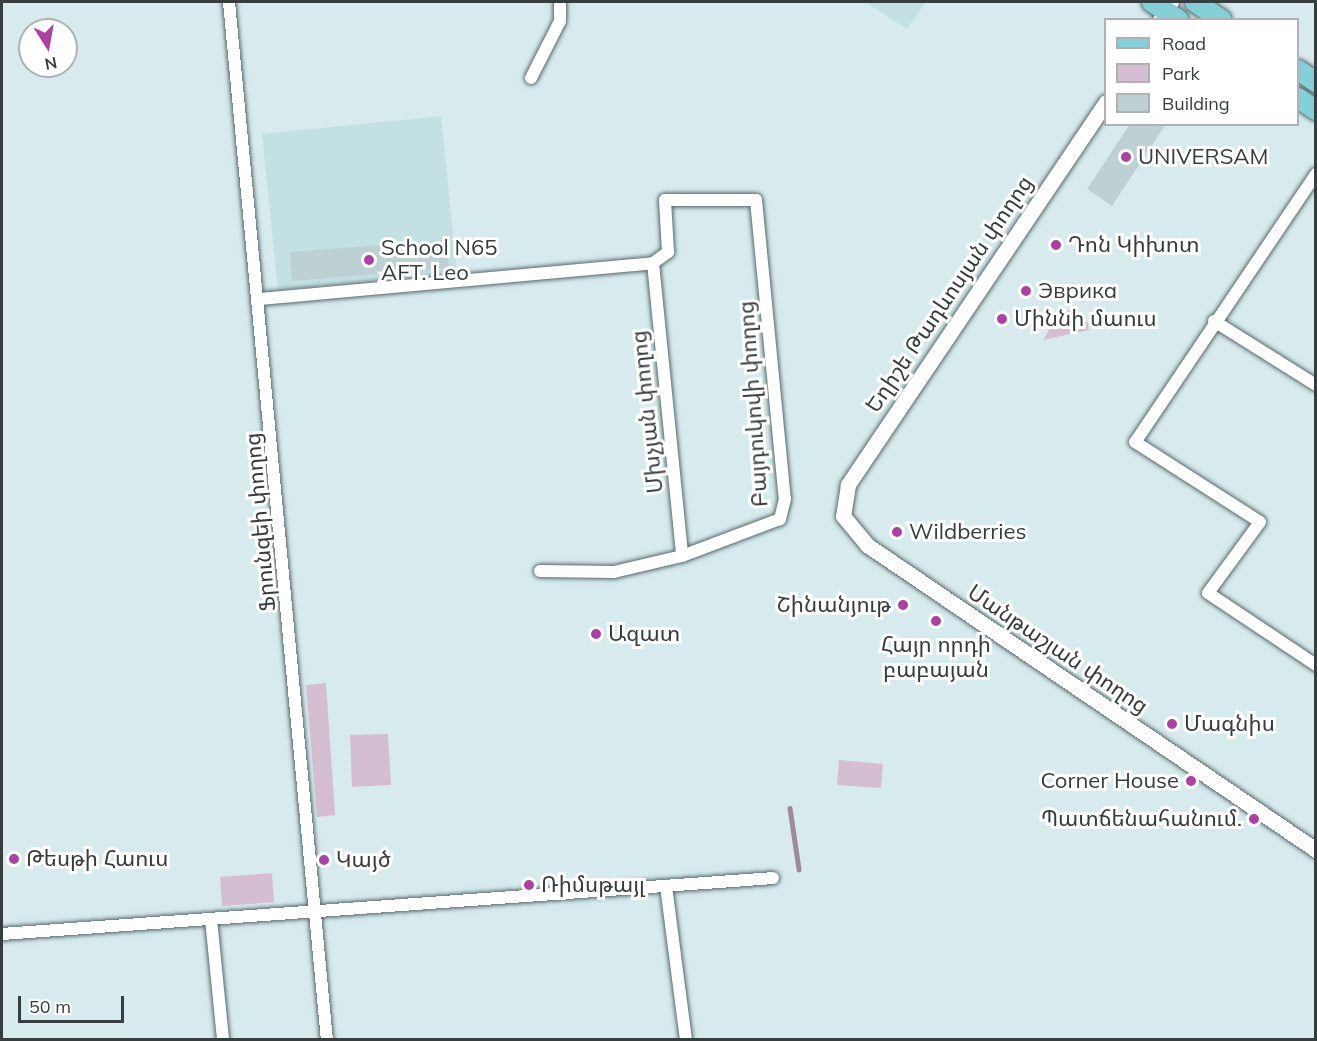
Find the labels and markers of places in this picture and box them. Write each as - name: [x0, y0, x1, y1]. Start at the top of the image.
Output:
- place label: UNIVERSAM: [1138, 144, 1268, 170]
- marker: UNIVERSAM: [1119, 150, 1133, 164]
- place label: Դոն Կիխոտ: [1068, 232, 1199, 258]
- place label: School N65 AFT. Leo: [381, 234, 497, 286]
- marker: Դոն Կիխոտ: [1049, 238, 1063, 252]
- marker: School N65 AFT. Leo: [362, 253, 376, 267]
- place label: Эврика: [1038, 278, 1117, 304]
- marker: Эврика: [1019, 284, 1033, 298]
- place label: Միննի մաուս: [1014, 306, 1157, 332]
- marker: Միննի մաուս: [995, 312, 1009, 326]
- place label: Wildberries: [909, 519, 1026, 545]
- marker: Wildberries: [890, 525, 904, 539]
- place label: Շինանյութ: [776, 592, 891, 618]
- marker: Շինանյութ: [896, 598, 910, 612]
- marker: Հայր որդի բաբայան: [929, 614, 943, 628]
- place label: Ազատ: [608, 621, 680, 647]
- marker: Ազատ: [589, 627, 603, 641]
- place label: Հայր որդի բաբայան: [881, 631, 991, 682]
- place label: Մագնիս: [1184, 711, 1275, 737]
- marker: Մագնիս: [1165, 717, 1179, 731]
- place label: Corner House: [1041, 768, 1179, 794]
- marker: Corner House: [1184, 774, 1198, 788]
- place label: Պատճենահանում.: [1041, 806, 1242, 832]
- marker: Պատճենահանում.: [1247, 812, 1261, 826]
- place label: Թեսթի Հաուս: [26, 846, 168, 872]
- place label: Կայծ: [336, 847, 391, 873]
- marker: Թեսթի Հաուս: [7, 852, 21, 866]
- marker: Կայծ: [317, 853, 331, 867]
- place label: Ռիմսթայլ: [541, 872, 645, 898]
- marker: Ռիմսթայլ: [522, 878, 536, 892]

